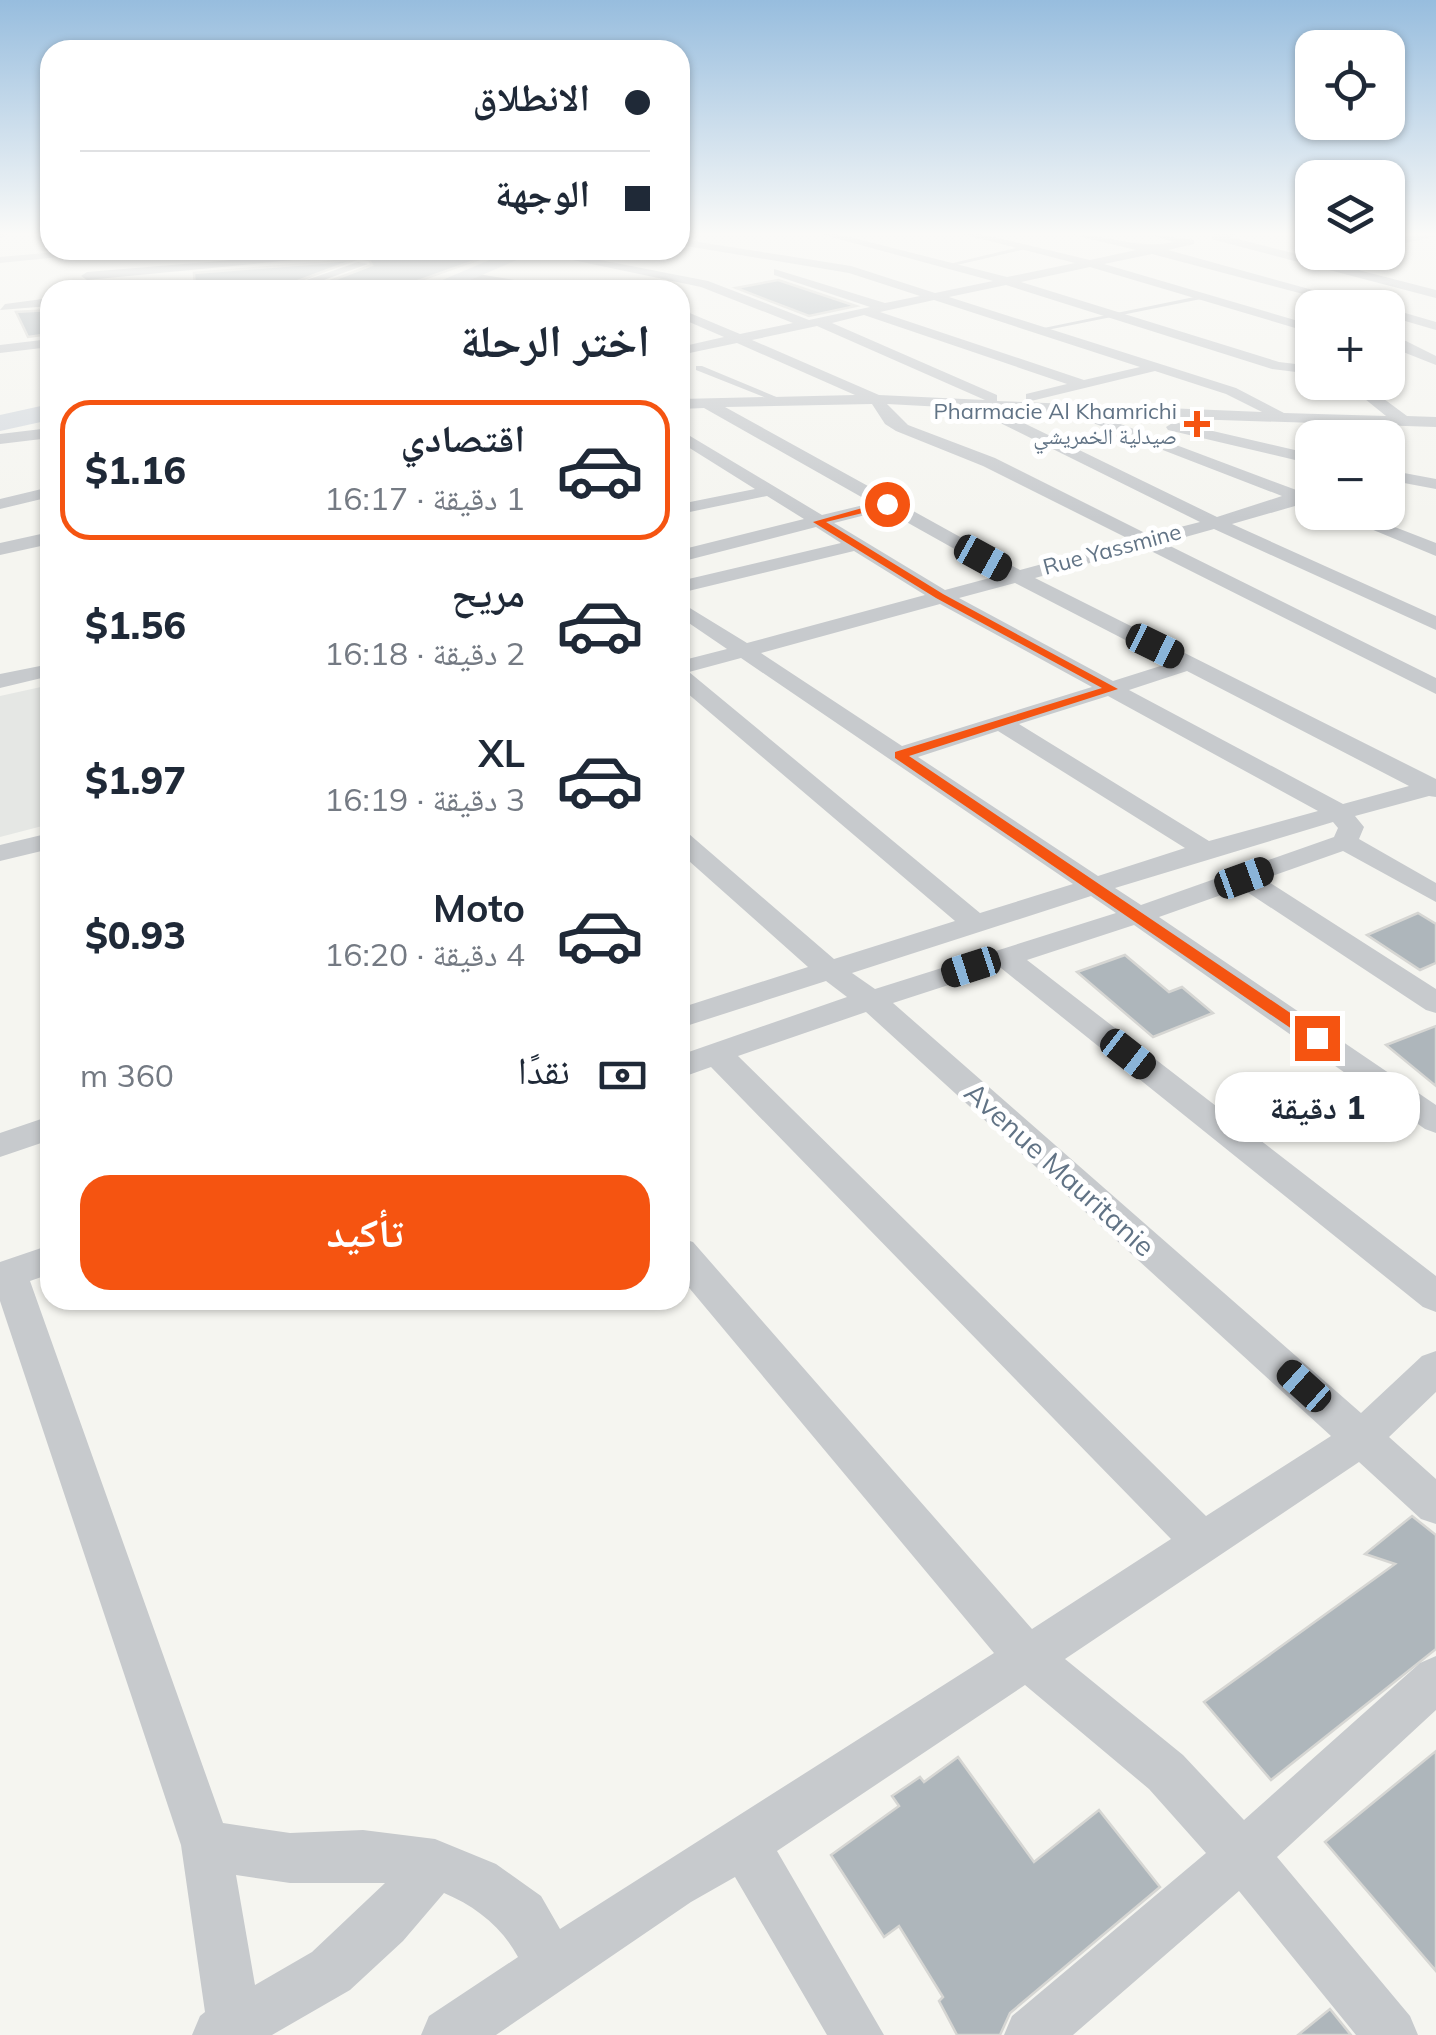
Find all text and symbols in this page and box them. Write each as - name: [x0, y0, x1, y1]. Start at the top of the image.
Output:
- map controls: [1295, 30, 1405, 530]
- button: locate: [1295, 30, 1405, 140]
- text: الانطلاق: [472, 73, 590, 121]
- button: layers: [1295, 160, 1405, 270]
- text: الوجهة: [495, 169, 590, 217]
- button: +: [1295, 290, 1405, 400]
- text: اختر الرحلة: [460, 312, 650, 368]
- place label: Pharmacie Al Khamrichi صيدلية الخمريشي: [934, 397, 1177, 454]
- marker: Pharmacie Al Khamrichi صيدلية الخمريشي: [1186, 413, 1208, 435]
- text: اقتصادي: [401, 414, 525, 462]
- button: −: [1295, 420, 1405, 530]
- icon: car: [555, 425, 645, 515]
- text: $1.16: [85, 446, 186, 494]
- text: 1 دقيقة · 16:17: [324, 478, 525, 518]
- route start: [865, 482, 910, 527]
- street label: Rue Yassmine: [1040, 517, 1184, 581]
- car: [949, 530, 1017, 586]
- text: مريح: [451, 569, 525, 617]
- icon: car: [555, 580, 645, 670]
- text: $1.56: [85, 601, 186, 649]
- car: [1121, 619, 1189, 673]
- text: 2 دقيقة · 16:18: [324, 633, 525, 673]
- text: XL: [478, 729, 525, 777]
- icon: car: [555, 735, 645, 825]
- text: $1.97: [85, 756, 186, 804]
- text: 3 دقيقة · 16:19: [324, 779, 525, 819]
- car: [1211, 854, 1277, 902]
- text: Moto: [433, 884, 525, 932]
- icon: car: [555, 890, 645, 980]
- text: $0.93: [85, 911, 186, 959]
- text: 4 دقيقة · 16:20: [324, 934, 525, 974]
- car: [938, 943, 1004, 991]
- route end: [1295, 1016, 1340, 1061]
- car: [1095, 1024, 1161, 1084]
- text: نقدًا: [518, 1046, 570, 1094]
- icon: cash: [595, 1048, 650, 1103]
- text: 360 m: [80, 1055, 174, 1095]
- callout: 1 دقيقة: [1214, 1073, 1420, 1143]
- street label: Avenue Mauritanie: [958, 1075, 1162, 1263]
- text: 1 دقيقة: [1270, 1087, 1365, 1127]
- button: تأكيد: [80, 1175, 650, 1290]
- car: [1272, 1355, 1336, 1417]

